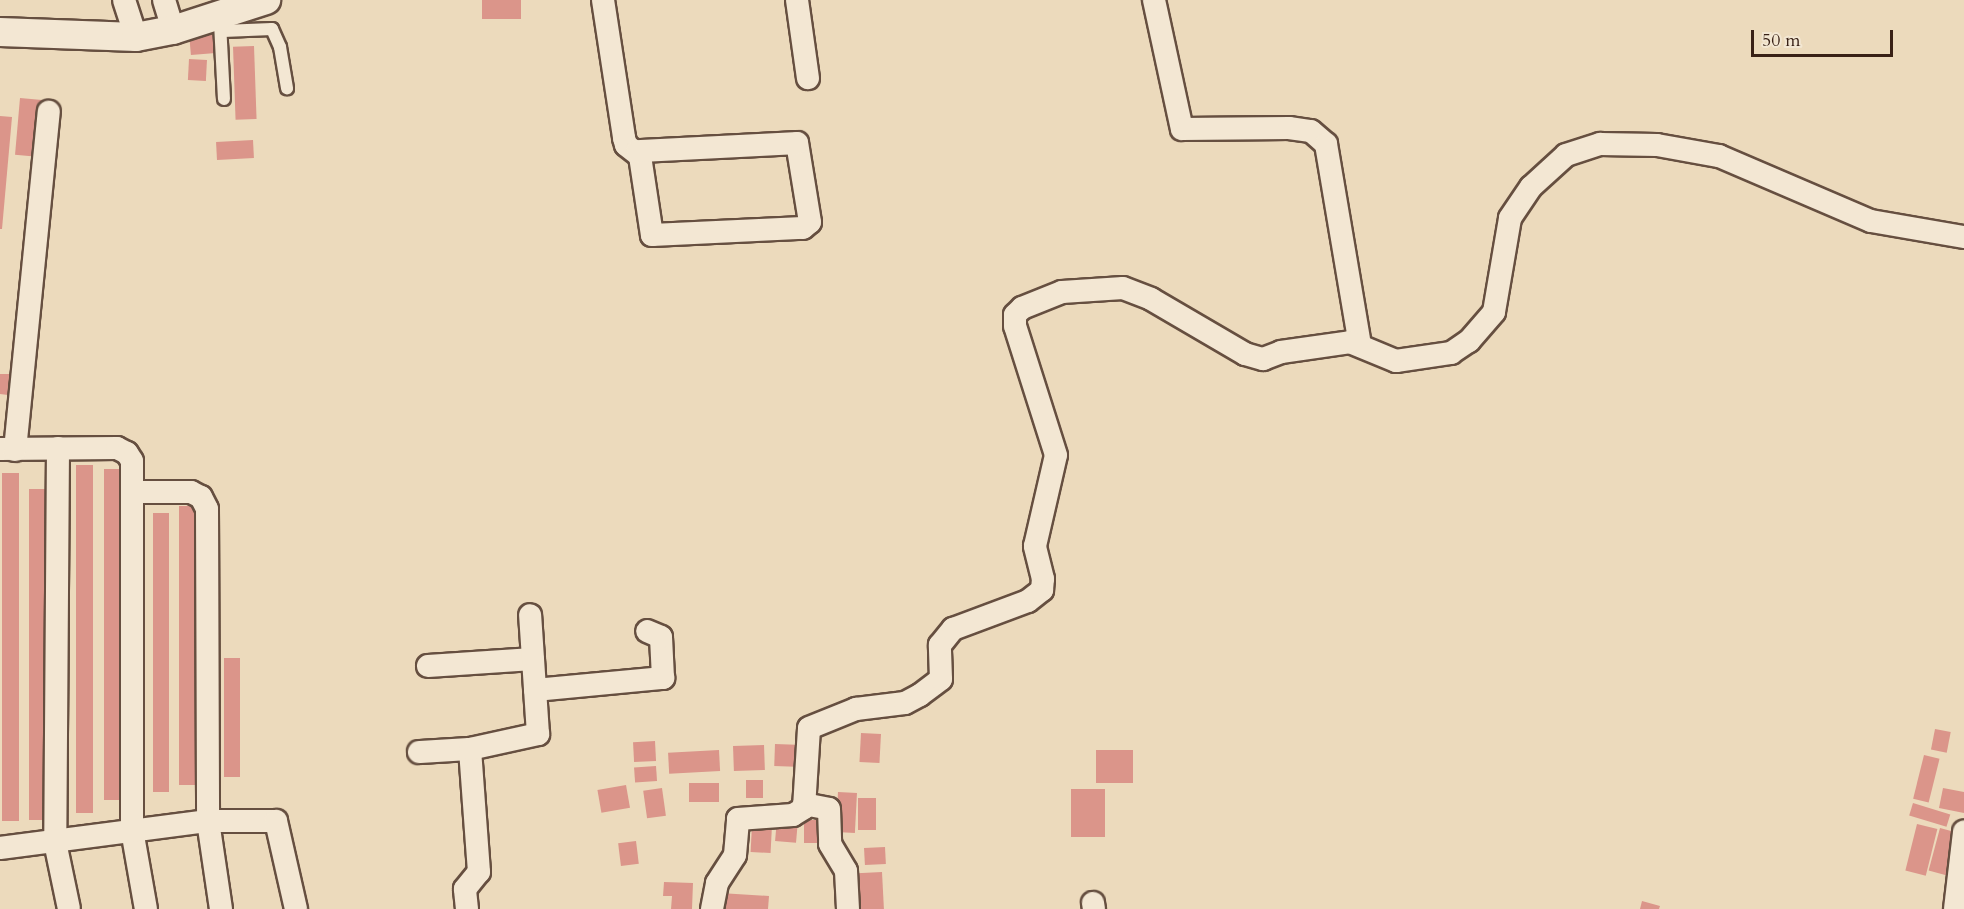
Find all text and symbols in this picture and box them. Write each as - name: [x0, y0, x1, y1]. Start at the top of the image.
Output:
- scale bar: [1754, 18, 1896, 56]
- text: 50 m: [1762, 28, 1801, 53]

